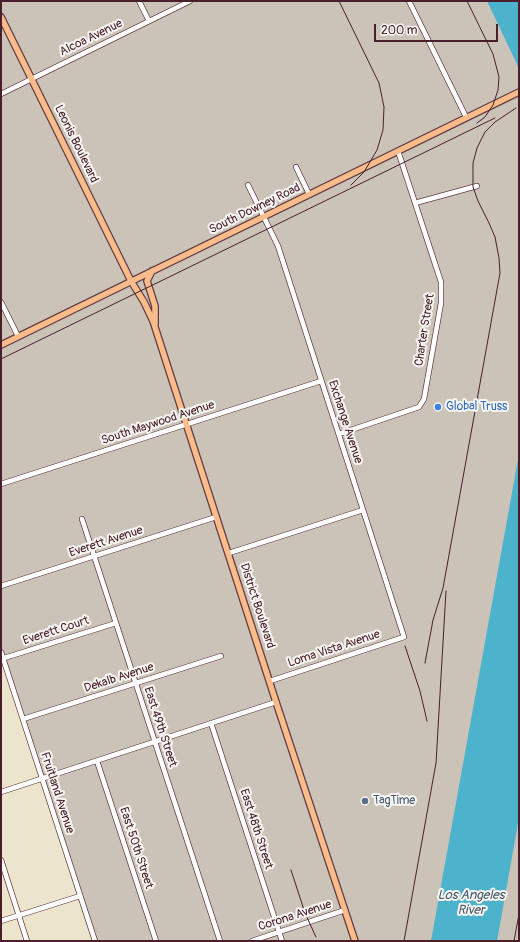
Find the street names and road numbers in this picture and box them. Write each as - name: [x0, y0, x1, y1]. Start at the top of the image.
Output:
- street label: Alcoa Avenue: [57, 17, 125, 59]
- street label: Leonis Boulevard: [51, 103, 101, 185]
- street label: South Downey Road: [207, 181, 303, 237]
- street label: Charter Street: [412, 293, 438, 367]
- street label: Exchange Avenue: [325, 378, 365, 466]
- street label: South Maywood Avenue: [100, 398, 216, 448]
- street label: Everett Avenue: [67, 523, 145, 561]
- street label: District Boulevard: [236, 562, 278, 650]
- street label: Everett Court: [21, 614, 91, 648]
- street label: Loma Vista Avenue: [286, 627, 382, 671]
- street label: Dekalb Avenue: [82, 660, 156, 696]
- street label: East 49th Street: [140, 685, 180, 769]
- street label: Fruitland Avenue: [37, 750, 77, 836]
- street label: East 48th Street: [236, 787, 276, 871]
- street label: East 50th Street: [116, 805, 156, 891]
- street label: Corona Avenue: [257, 897, 333, 935]

